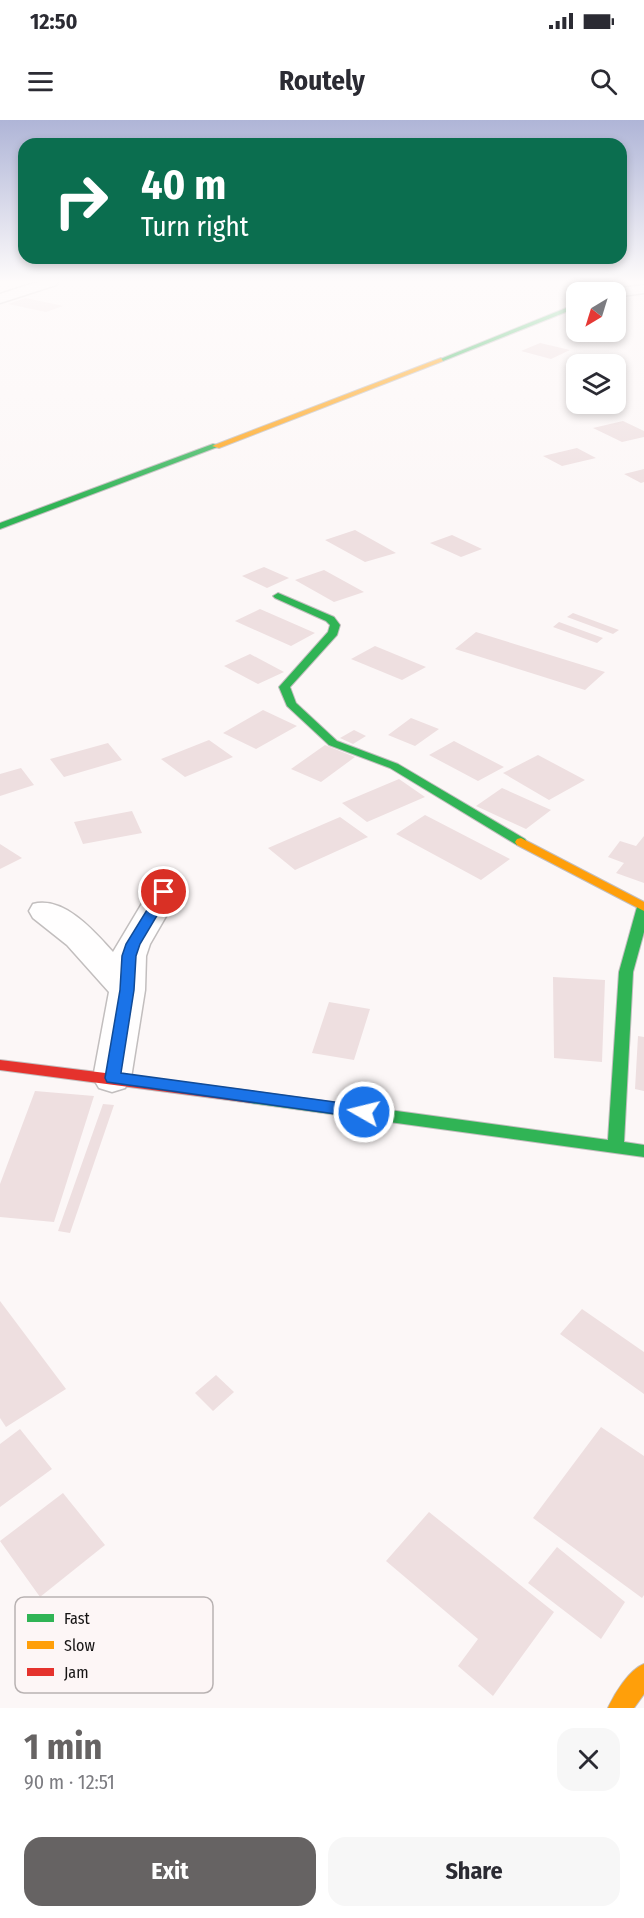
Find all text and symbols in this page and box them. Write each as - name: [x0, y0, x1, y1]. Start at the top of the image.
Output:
- text: 12:50: [30, 8, 78, 35]
- icon: menu: [24, 65, 57, 98]
- text: Routely: [279, 65, 365, 97]
- icon: search: [587, 65, 620, 98]
- text: 40 m: [141, 160, 226, 210]
- icon: right: [42, 162, 120, 240]
- text: Turn right: [141, 211, 249, 243]
- north arrow: [566, 282, 626, 342]
- map controls: [566, 282, 626, 414]
- button: layers: [566, 354, 626, 414]
- pin: [138, 866, 189, 917]
- icon: arrive: [147, 875, 180, 908]
- position arrow: [332, 1080, 396, 1144]
- legend: [15, 1597, 213, 1693]
- text: Fast: [64, 1609, 91, 1628]
- text: Slow: [64, 1636, 95, 1655]
- text: Jam: [64, 1663, 89, 1682]
- text: 1 min: [24, 1725, 102, 1769]
- button: close: [557, 1728, 620, 1791]
- text: 90 m · 12:51: [24, 1770, 115, 1794]
- button: Exit: [24, 1837, 316, 1906]
- button: Share: [328, 1837, 620, 1906]

